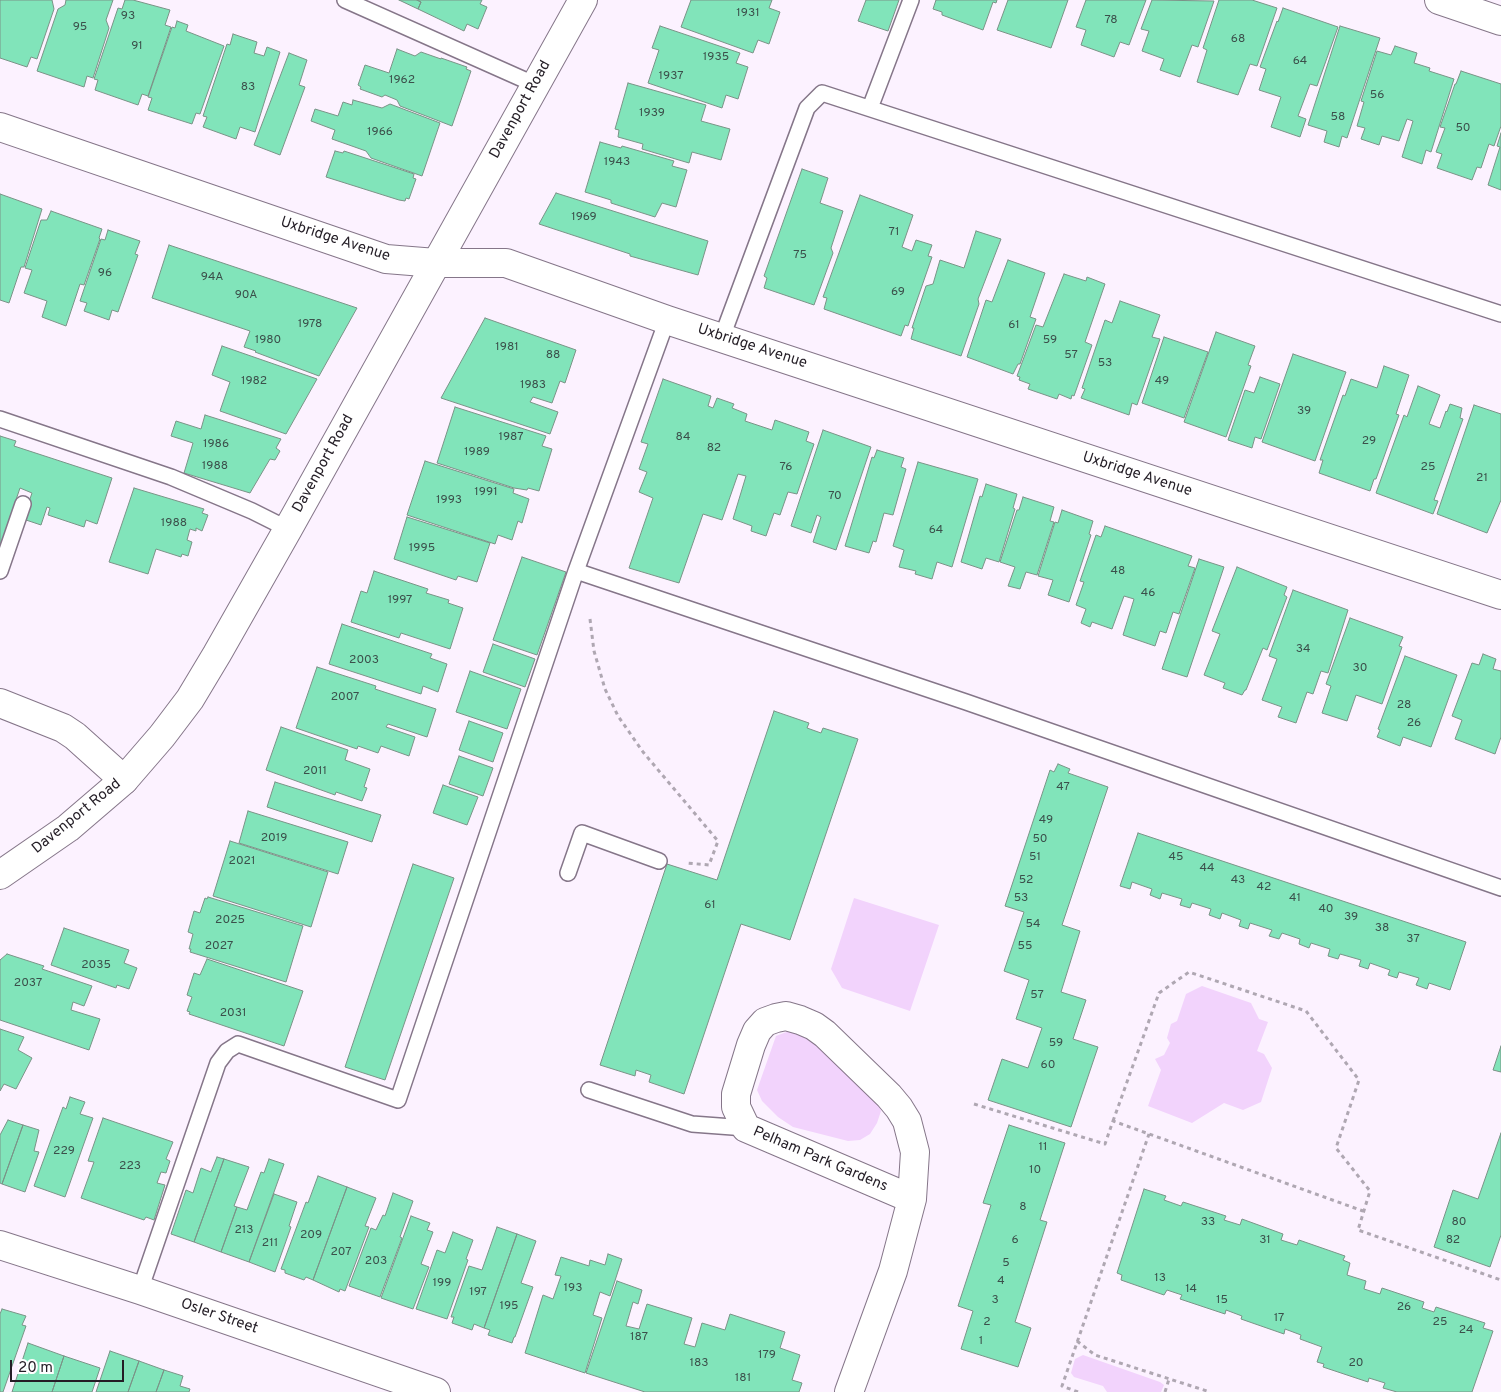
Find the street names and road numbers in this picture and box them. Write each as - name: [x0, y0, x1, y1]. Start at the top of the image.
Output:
- street label: Davenport Road: [487, 58, 555, 162]
- street label: Uxbridge Avenue: [278, 214, 392, 266]
- street label: Uxbridge Avenue: [695, 321, 809, 373]
- street label: Davenport Road: [290, 412, 358, 516]
- street label: Uxbridge Avenue: [1080, 449, 1194, 501]
- street label: Davenport Road: [29, 776, 125, 858]
- street label: Pelham Park Gardens: [750, 1123, 890, 1197]
- street label: Osler Street: [178, 1295, 260, 1339]

